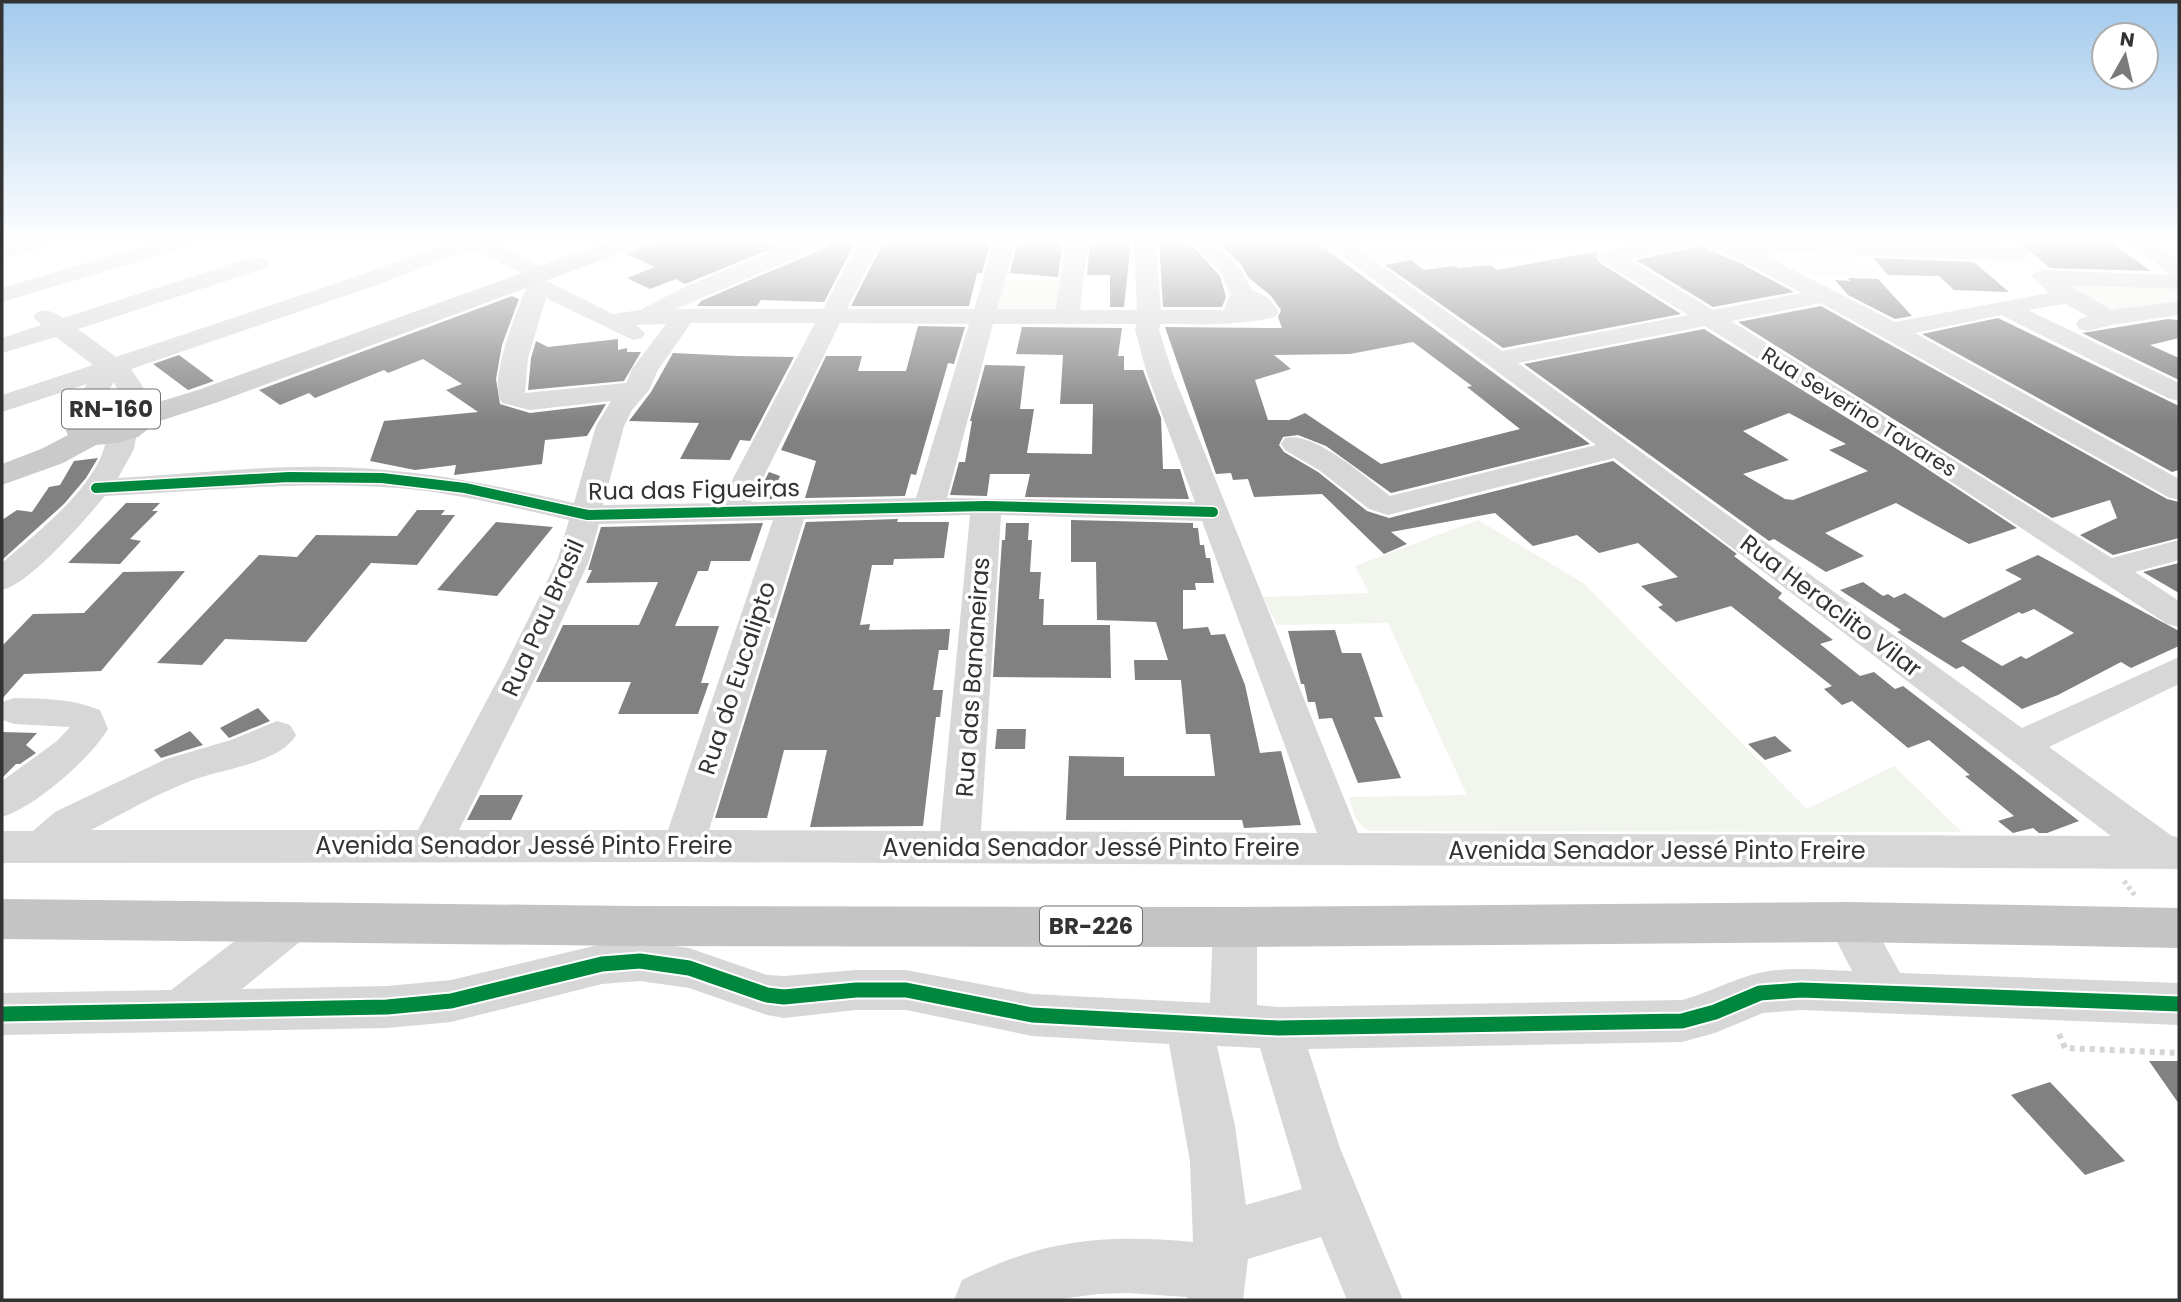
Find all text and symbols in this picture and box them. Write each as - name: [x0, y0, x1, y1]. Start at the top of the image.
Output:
- north arrow: [2090, 21, 2160, 91]
- text: N: [2118, 25, 2136, 54]
- street label: Rua Severino Tavares: [1756, 340, 1962, 483]
- road number: RN-160: [62, 390, 160, 428]
- street label: Rua das Figueiras: [588, 471, 800, 508]
- street label: Rua Heraclito Vilar: [1734, 526, 1929, 685]
- street label: Rua Pau Brasil: [493, 534, 592, 702]
- street label: Rua das Bananeiras: [948, 556, 997, 798]
- street label: Rua do Eucalipto: [690, 577, 783, 779]
- street label: Avenida Senador Jessé Pinto Freire: [315, 829, 733, 862]
- street label: Avenida Senador Jessé Pinto Freire: [882, 831, 1300, 864]
- street label: Avenida Senador Jessé Pinto Freire: [1448, 834, 1866, 867]
- road number: BR-226: [1040, 906, 1142, 945]

